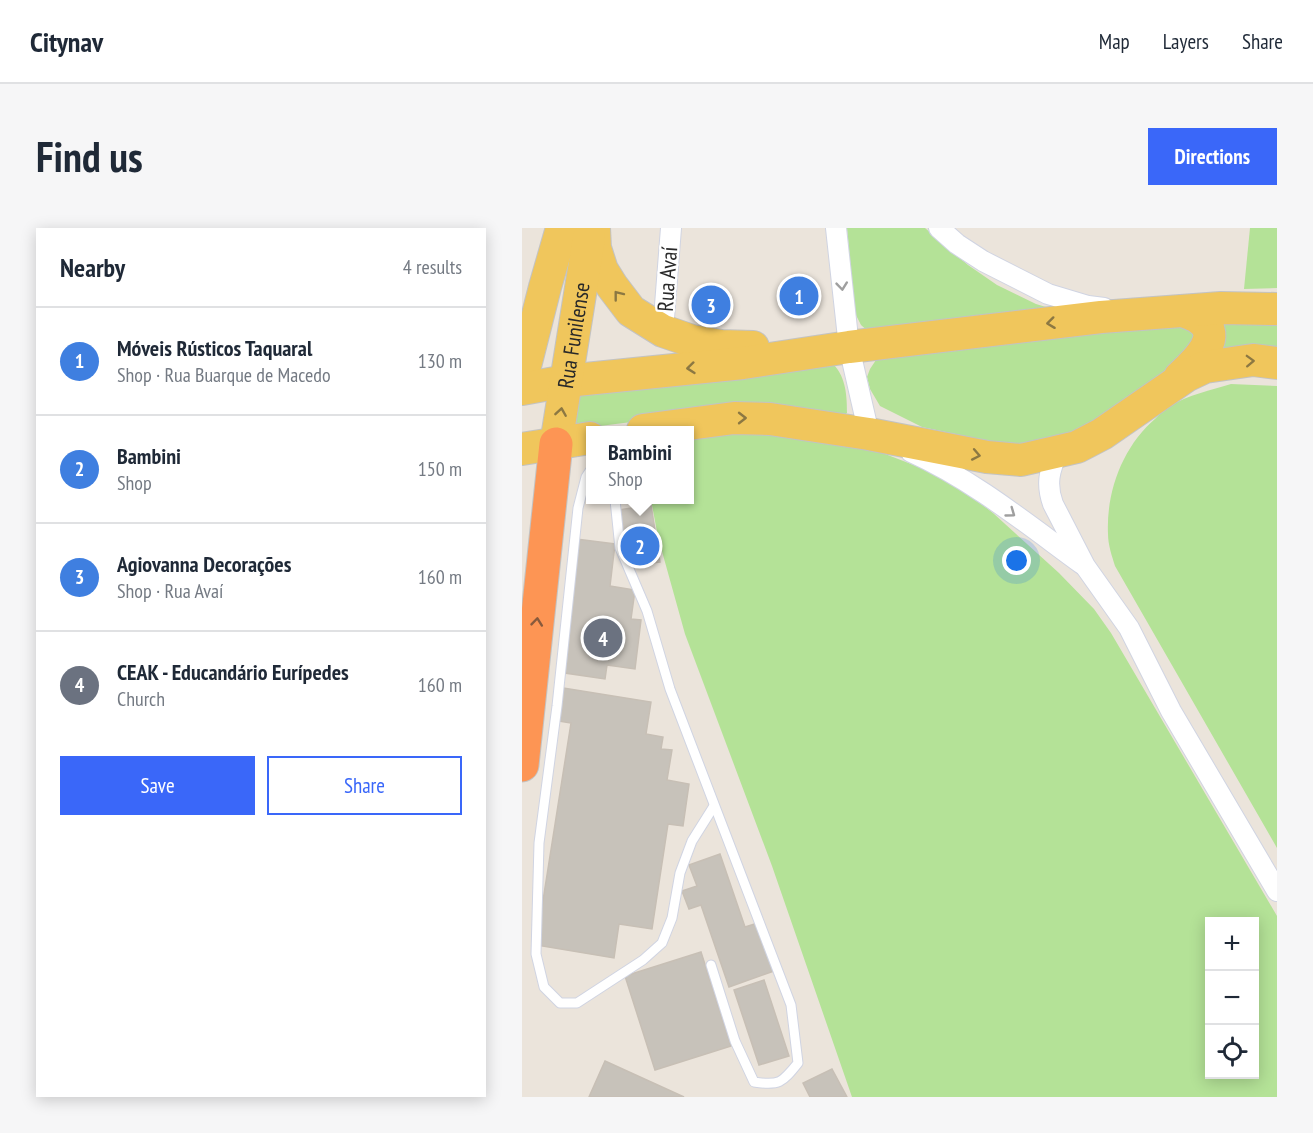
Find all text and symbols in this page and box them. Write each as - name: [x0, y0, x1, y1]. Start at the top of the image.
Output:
- text: Citynav: [30, 23, 103, 60]
- text: Map: [1099, 28, 1130, 55]
- text: Layers: [1163, 28, 1209, 55]
- text: Share: [1242, 28, 1283, 55]
- button: Directions: [1148, 128, 1277, 185]
- text: Find us: [36, 129, 143, 184]
- street label: Rua Avaí: [651, 245, 683, 312]
- text: Nearby: [60, 251, 125, 284]
- text: 4 results: [403, 254, 462, 280]
- pin: 1: [780, 274, 818, 318]
- street label: Rua Funilense: [551, 280, 596, 391]
- pin: 3: [692, 282, 730, 328]
- one-way arrow: [835, 282, 848, 291]
- one-way arrow: [615, 291, 626, 302]
- one-way arrow: [1047, 316, 1056, 328]
- text: Móveis Rústicos Taquaral: [117, 334, 312, 362]
- text: 1: [75, 348, 84, 374]
- text: 130 m: [418, 348, 462, 374]
- one-way arrow: [1246, 355, 1255, 367]
- one-way arrow: [686, 361, 696, 374]
- text: Shop · Rua Buarque de Macedo: [117, 362, 331, 388]
- one-way arrow: [554, 408, 567, 418]
- one-way arrow: [738, 412, 747, 424]
- popup: [586, 426, 694, 504]
- text: Bambini: [608, 438, 672, 466]
- text: Bambini: [117, 442, 181, 470]
- one-way arrow: [971, 448, 981, 461]
- text: 2: [75, 456, 84, 482]
- text: 150 m: [418, 456, 462, 482]
- text: Shop: [608, 466, 643, 492]
- text: Shop: [117, 470, 152, 496]
- one-way arrow: [1005, 505, 1016, 516]
- pin: 2: [620, 524, 660, 568]
- your location: [1002, 546, 1031, 575]
- text: Agiovanna Decorações: [117, 550, 291, 578]
- text: 3: [75, 564, 84, 590]
- text: 160 m: [418, 564, 462, 590]
- text: Shop · Rua Avaí: [117, 578, 223, 604]
- pin: 4: [584, 616, 622, 660]
- one-way arrow: [530, 618, 543, 627]
- text: CEAK - Educandário Eurípedes: [117, 658, 349, 686]
- text: 4: [75, 672, 84, 698]
- text: 160 m: [418, 672, 462, 698]
- text: Church: [117, 686, 165, 712]
- button: Save: [60, 756, 255, 815]
- button: Share: [267, 756, 462, 815]
- map controls: [1205, 917, 1259, 1079]
- button: +: [1205, 917, 1259, 971]
- button: −: [1205, 971, 1259, 1025]
- button: locate: [1205, 1025, 1259, 1079]

